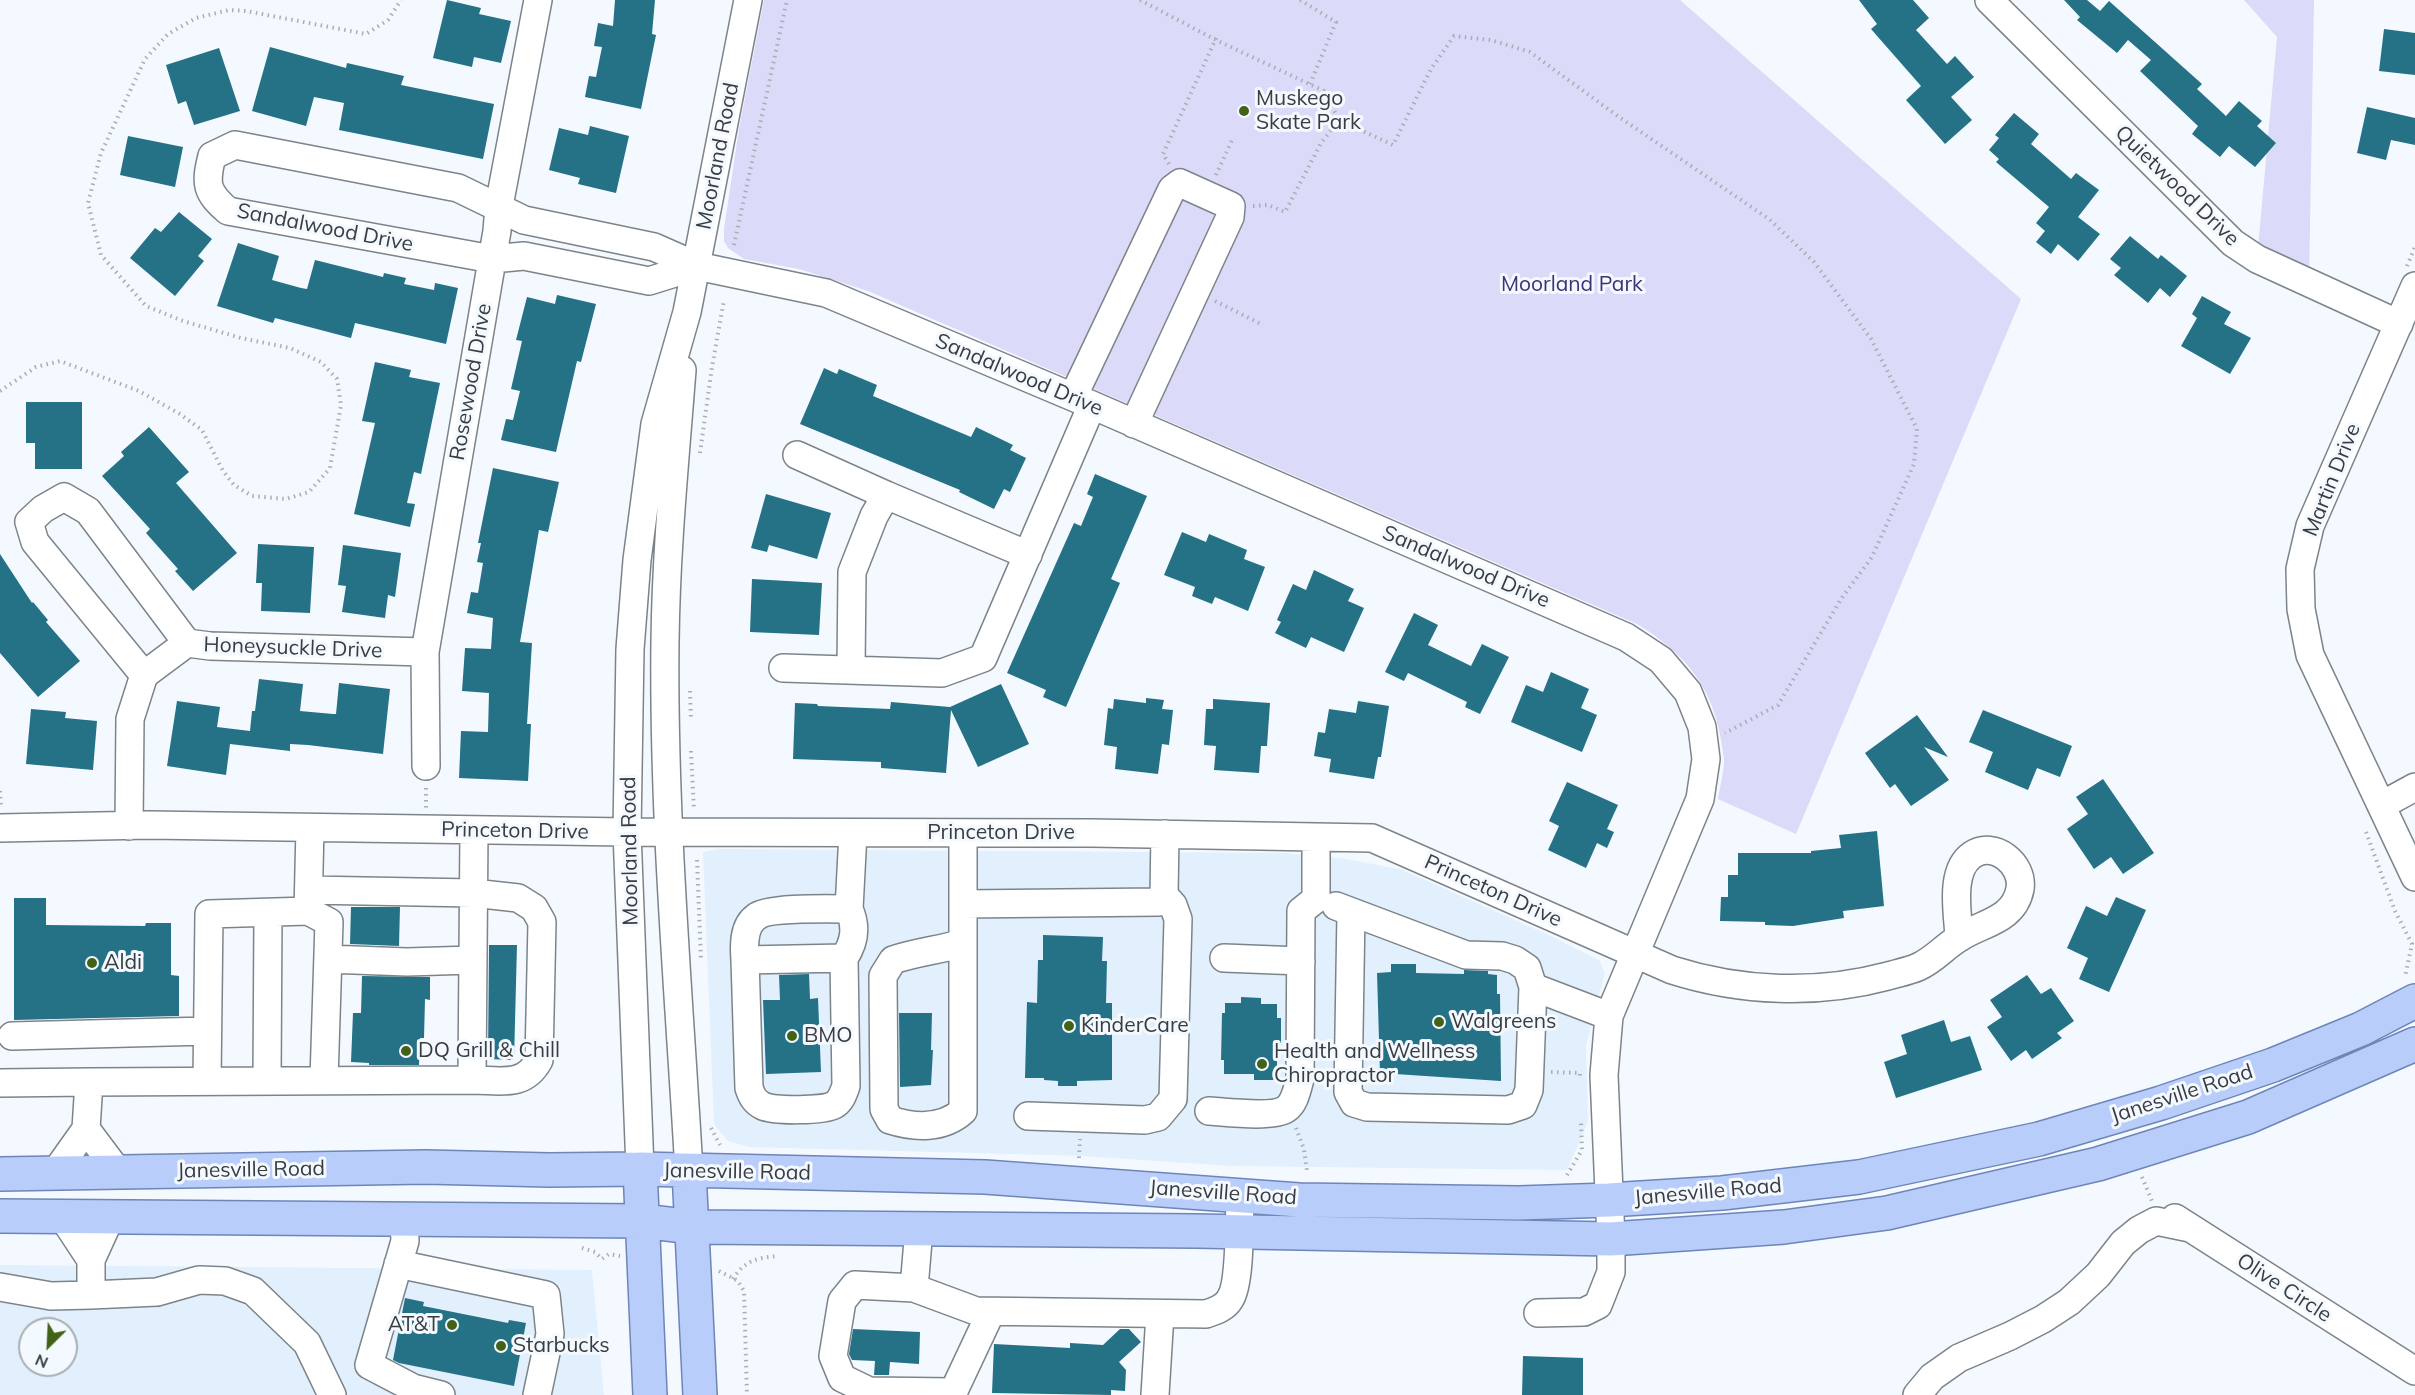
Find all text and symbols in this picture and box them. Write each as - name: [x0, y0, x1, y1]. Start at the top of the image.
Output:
- street label: Moorland Road: [691, 80, 745, 232]
- place label: Muskego Skate Park: [1256, 86, 1361, 136]
- marker: Muskego Skate Park: [1237, 104, 1251, 118]
- street label: Quietwood Drive: [2110, 120, 2244, 252]
- street label: Sandalwood Drive: [235, 199, 415, 257]
- park label: Moorland Park: [1501, 272, 1643, 298]
- street label: Rosewood Drive: [445, 302, 497, 462]
- street label: Sandalwood Drive: [932, 328, 1106, 422]
- street label: Martin Drive: [2298, 420, 2366, 540]
- street label: Sandalwood Drive: [1379, 520, 1553, 614]
- street label: Honeysuckle Drive: [203, 632, 383, 664]
- street label: Moorland Road: [616, 776, 644, 926]
- street label: Princeton Drive: [441, 817, 589, 845]
- street label: Princeton Drive: [927, 820, 1075, 846]
- street label: Princeton Drive: [1420, 849, 1566, 933]
- place label: Aldi: [104, 950, 142, 976]
- marker: Aldi: [85, 956, 99, 970]
- place label: Walgreens: [1451, 1009, 1556, 1035]
- place label: KinderCare: [1081, 1013, 1189, 1039]
- marker: Walgreens: [1432, 1015, 1446, 1029]
- marker: KinderCare: [1062, 1019, 1076, 1033]
- place label: BMO: [804, 1023, 853, 1049]
- marker: BMO: [785, 1029, 799, 1043]
- place label: DQ Grill & Chill: [418, 1038, 560, 1064]
- place label: Health and Wellness Chiropractor: [1274, 1039, 1475, 1089]
- marker: DQ Grill & Chill: [399, 1044, 413, 1058]
- marker: Health and Wellness Chiropractor: [1255, 1057, 1269, 1071]
- street label: Janesville Road: [2108, 1059, 2256, 1129]
- street label: Janesville Road: [177, 1156, 325, 1184]
- street label: Janesville Road: [663, 1158, 811, 1186]
- street label: Janesville Road: [1633, 1173, 1783, 1211]
- street label: Janesville Road: [1148, 1175, 1298, 1211]
- street label: Olive Circle: [2232, 1248, 2336, 1328]
- place label: AT&T: [388, 1312, 440, 1338]
- north arrow: [18, 1317, 78, 1377]
- marker: AT&T: [445, 1318, 459, 1332]
- place label: Starbucks: [513, 1333, 610, 1359]
- marker: Starbucks: [494, 1339, 508, 1353]
- text: N: [32, 1350, 51, 1373]

